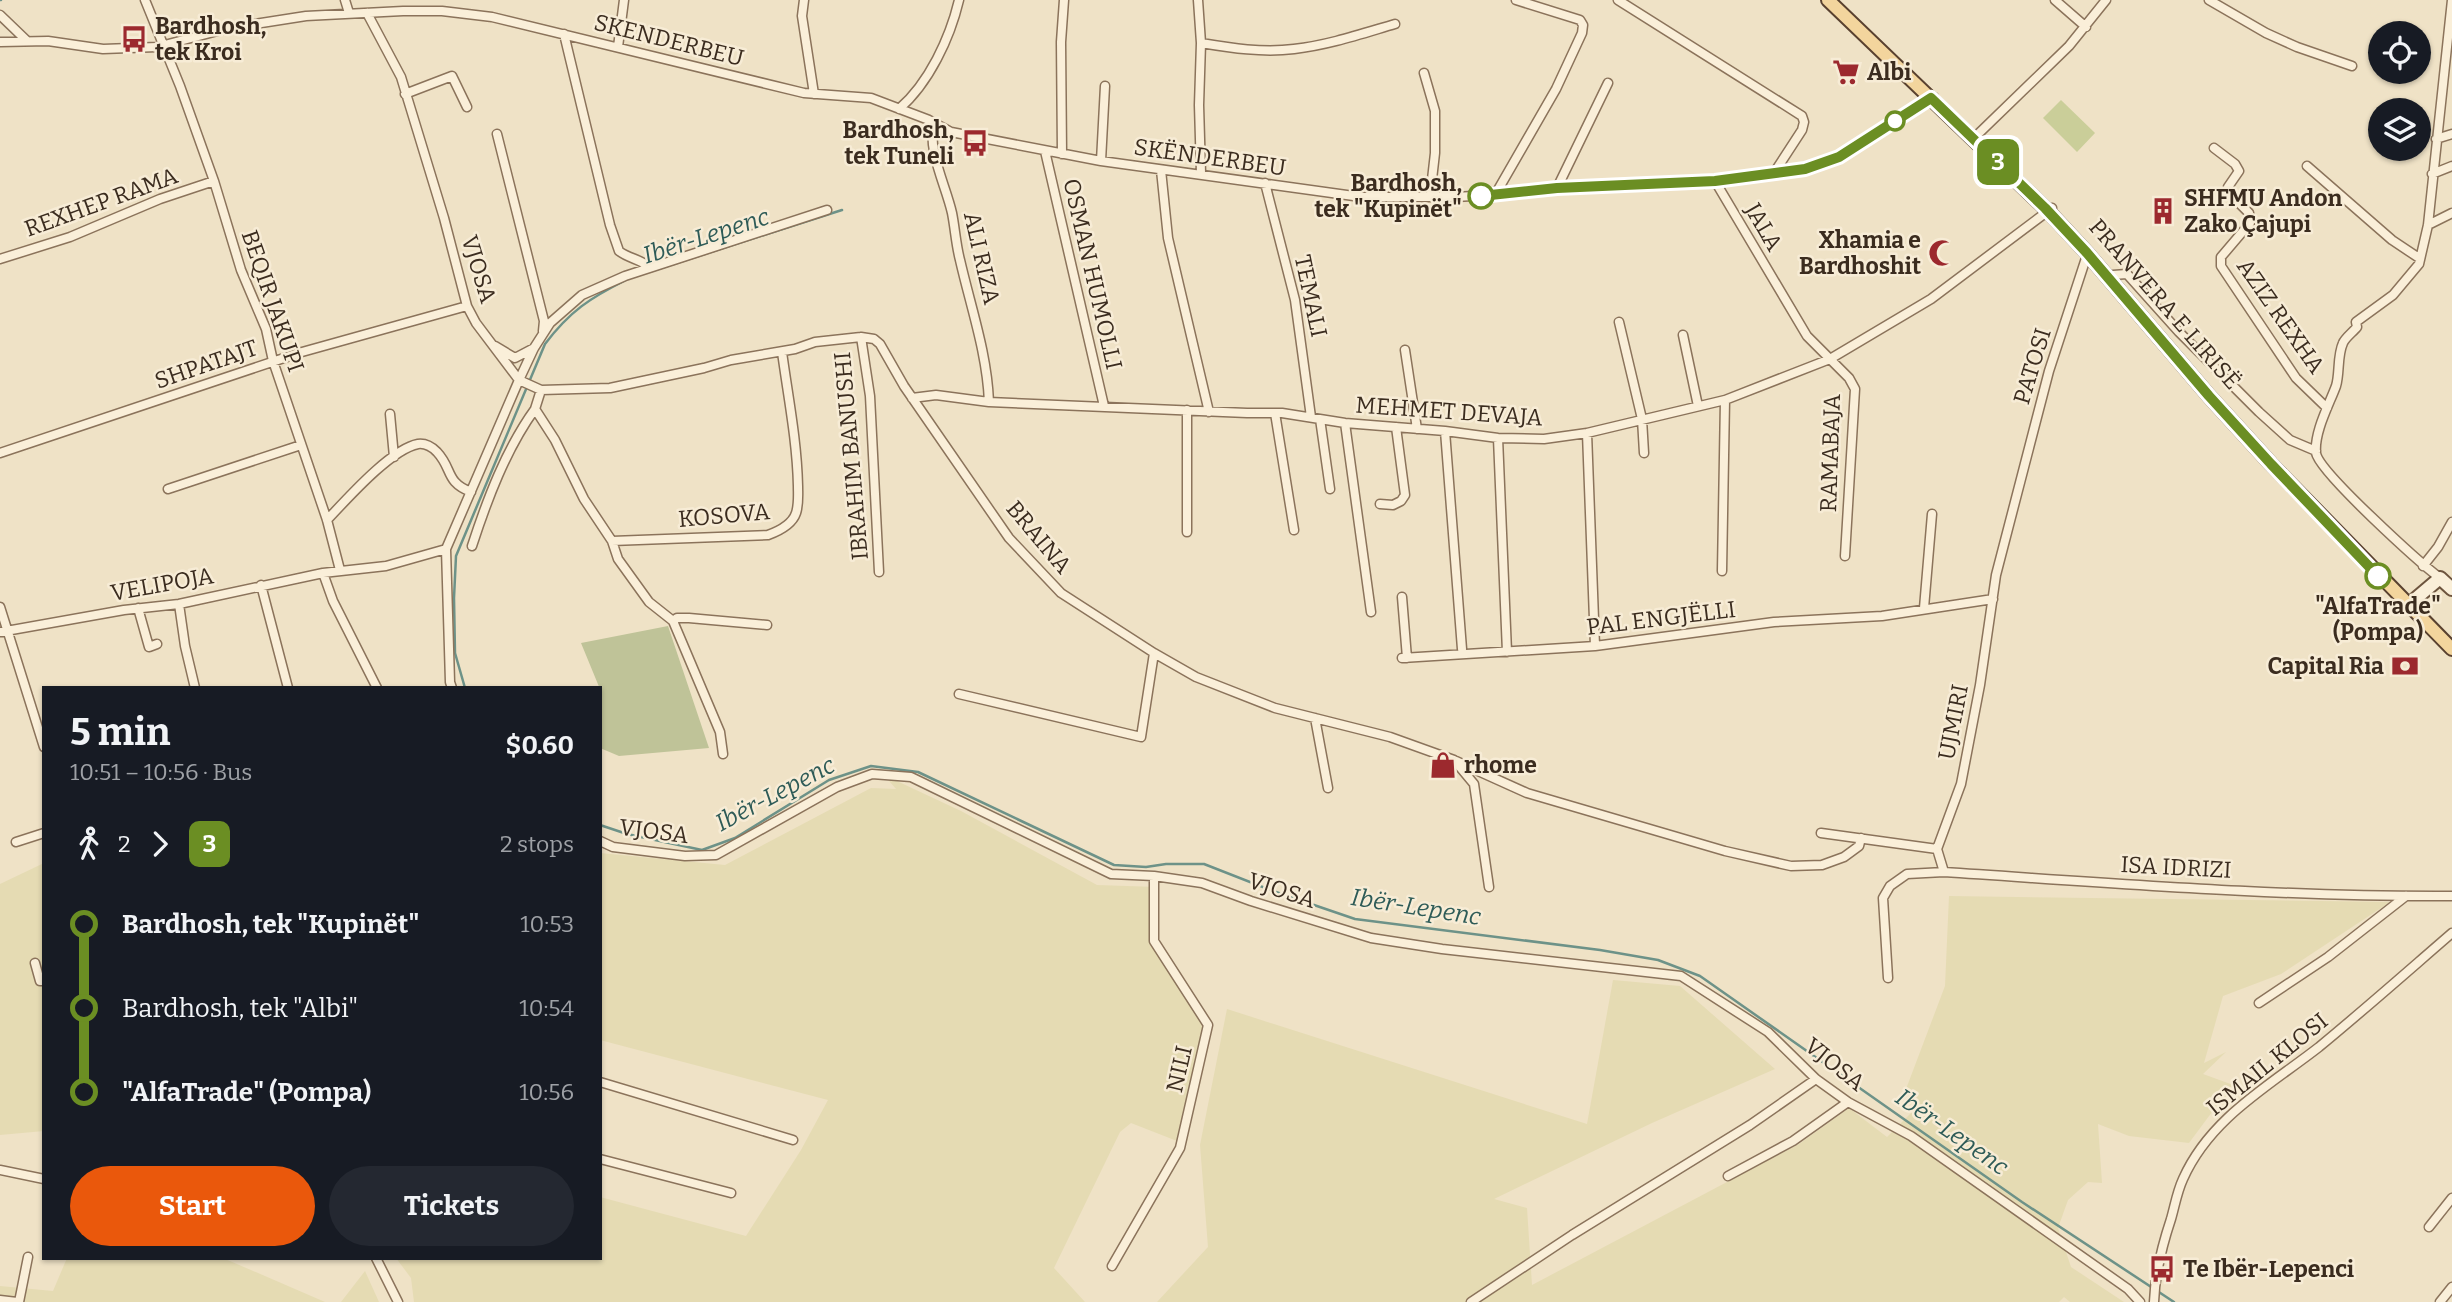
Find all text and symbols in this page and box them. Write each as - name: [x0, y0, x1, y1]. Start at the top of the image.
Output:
- street label: SKENDERBEU: [591, 8, 747, 72]
- place label: Bardhosh, tek Kroi: [155, 12, 266, 66]
- map controls: [2368, 21, 2431, 161]
- button: locate: [2368, 21, 2431, 84]
- bus stop icon: Bardhosh, tek Kroi: [119, 24, 149, 54]
- supermarket icon: Albi: [1831, 57, 1861, 87]
- place label: Albi: [1867, 58, 1911, 86]
- button: layers: [2368, 98, 2431, 161]
- unlabelled marker: [1885, 111, 1905, 131]
- place label: Bardhosh, tek Tuneli: [843, 116, 954, 170]
- bus stop icon: Bardhosh, tek Tuneli: [960, 128, 990, 158]
- street label: SKËNDERBEU: [1132, 132, 1288, 182]
- line badge: 3: [1975, 139, 2021, 185]
- text: 3: [1991, 148, 2005, 176]
- street label: REXHEP RAMA: [21, 161, 182, 243]
- place label: Bardhosh, tek "Kupinët": [1315, 169, 1462, 223]
- street label: OSMAN HUMOLLI: [1057, 176, 1129, 372]
- marker: Bardhosh, tek "Kupinët": [1468, 183, 1494, 209]
- place label: SHFMU Andon Zako Çajupi: [2184, 184, 2342, 238]
- building icon: SHFMU Andon Zako Çajupi: [2148, 196, 2178, 226]
- street label: JALA: [1739, 197, 1789, 257]
- water label: Ibër-Lepenc: [639, 202, 773, 270]
- street label: ALI RIZA: [958, 209, 1006, 308]
- street label: PRANVERA E LIRISË: [2083, 213, 2247, 395]
- street label: BEQIR JAKUPI: [236, 226, 310, 376]
- place label: Xhamia e Bardhoshit: [1799, 226, 1921, 280]
- street label: VJOSA: [455, 232, 503, 307]
- mosque icon: Xhamia e Bardhoshit: [1927, 238, 1957, 268]
- street label: TEMALI: [1289, 252, 1333, 340]
- street label: AZIZ REXHA: [2231, 253, 2331, 379]
- street label: PATOSI: [2007, 325, 2057, 407]
- street label: SHPATAJT: [151, 333, 261, 395]
- street label: IBRAHIM BANUSHI: [828, 351, 874, 561]
- street label: MEHMET DEVAJA: [1355, 390, 1544, 432]
- street label: RAMABAJA: [1814, 393, 1846, 513]
- street label: BRAINA: [1000, 495, 1078, 580]
- street label: KOSOVA: [677, 497, 772, 533]
- street label: VELIPOJA: [109, 561, 216, 607]
- marker: "AlfaTrade" (Pompa): [2365, 563, 2391, 589]
- place label: "AlfaTrade" (Pompa): [2315, 592, 2441, 646]
- street label: PAL ENGJËLLI: [1585, 595, 1737, 641]
- bank icon: Capital Ria: [2390, 651, 2420, 681]
- place label: Capital Ria: [2267, 652, 2384, 680]
- street label: UJMIRI: [1932, 682, 1974, 762]
- text: 5 min: [70, 709, 170, 755]
- text: $0.60: [506, 730, 574, 761]
- shop icon: rhome: [1428, 750, 1458, 780]
- water label: Ibër-Lepenc: [711, 751, 840, 837]
- place label: rhome: [1464, 751, 1537, 779]
- text: 10:51 – 10:56 · Bus: [70, 758, 252, 786]
- street label: VJOSA: [618, 813, 691, 849]
- icon: walk: [70, 825, 108, 863]
- icon: forward: [141, 825, 179, 863]
- text: 2: [118, 830, 131, 858]
- text: 3: [203, 830, 216, 858]
- text: 2 stops: [500, 830, 574, 858]
- street label: ISA IDRIZI: [2120, 850, 2232, 884]
- street label: VJOSA: [1245, 866, 1320, 914]
- water label: Ibër-Lepenc: [1349, 883, 1483, 931]
- text: Bardhosh, tek "Kupinët": [122, 909, 419, 940]
- text: 10:53: [520, 910, 574, 938]
- text: Bardhosh, tek "Albi": [122, 993, 358, 1024]
- text: 10:54: [519, 994, 574, 1022]
- street label: ISMAIL KLOSI: [2201, 1007, 2333, 1121]
- street label: VJOSA: [1799, 1031, 1871, 1097]
- street label: NILI: [1160, 1043, 1198, 1095]
- text: "AlfaTrade" (Pompa): [122, 1077, 371, 1108]
- text: 10:56: [519, 1078, 574, 1106]
- water label: Ibër-Lepenc: [1890, 1083, 2014, 1181]
- button: Start: [70, 1166, 315, 1246]
- button: Tickets: [329, 1166, 574, 1246]
- bus stop icon: Te Ibër-Lepenci: [2147, 1254, 2177, 1284]
- place label: Te Ibër-Lepenci: [2183, 1255, 2354, 1283]

